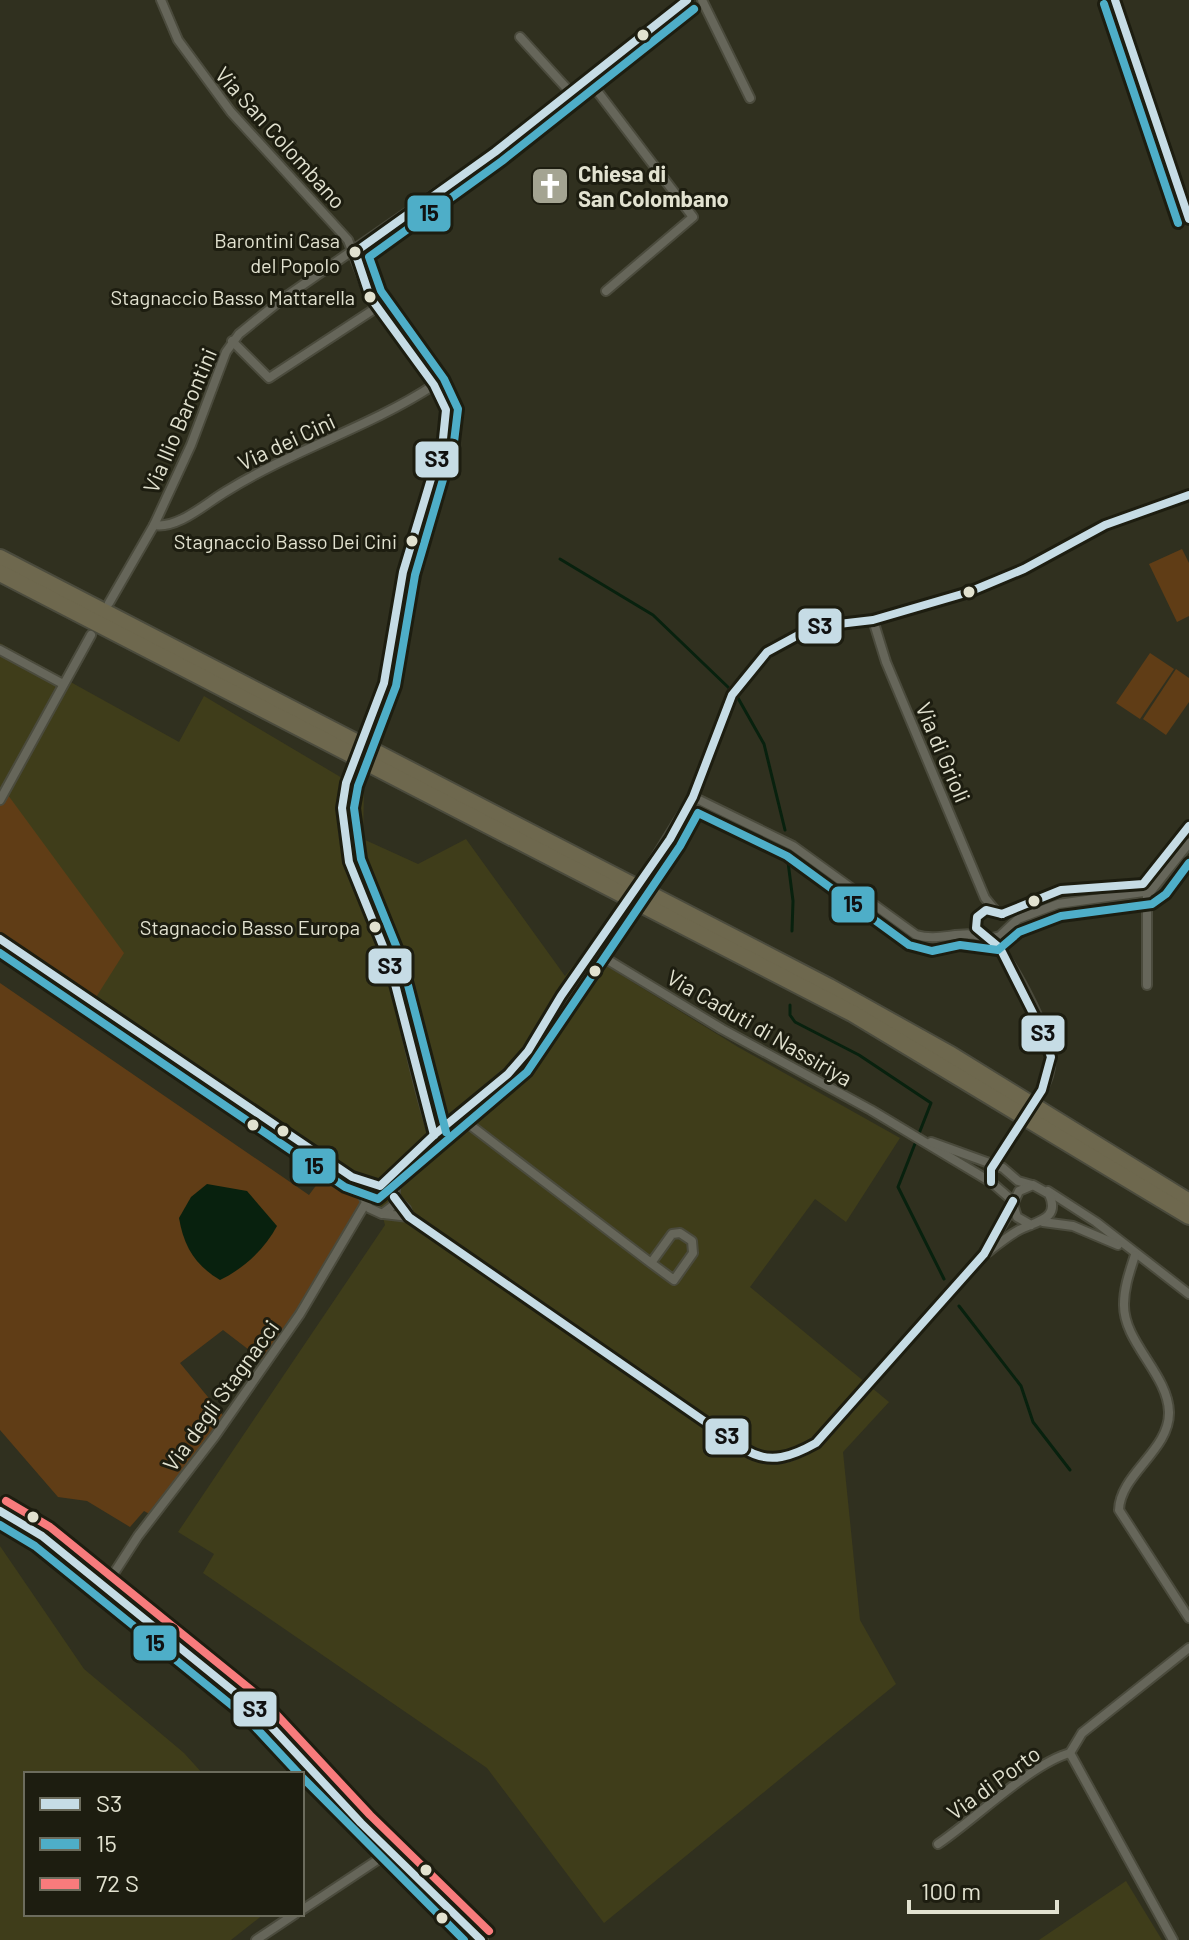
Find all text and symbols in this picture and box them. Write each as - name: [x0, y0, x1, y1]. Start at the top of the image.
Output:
- unlabelled marker: [635, 27, 651, 43]
- street label: Via San Colombano: [210, 61, 352, 213]
- place label: Chiesa di San Colombano: [578, 160, 729, 211]
- church icon: Chiesa di San Colombano: [529, 165, 571, 207]
- line badge: 15: [406, 194, 452, 233]
- text: 15: [419, 199, 439, 225]
- place label: Barontini Casa del Popolo: [214, 228, 340, 277]
- marker: Barontini Casa del Popolo: [347, 244, 363, 260]
- place label: Stagnaccio Basso Mattarella: [110, 285, 355, 309]
- marker: Stagnaccio Basso Mattarella: [362, 289, 378, 305]
- street label: Via Ilio Barontini: [137, 344, 221, 496]
- street label: Via dei Cini: [233, 407, 339, 475]
- line badge: S3: [414, 440, 460, 479]
- text: S3: [425, 445, 449, 471]
- place label: Stagnaccio Basso Dei Cini: [174, 529, 397, 553]
- marker: Stagnaccio Basso Dei Cini: [404, 533, 420, 549]
- unlabelled marker: [961, 584, 977, 600]
- line badge: S3: [797, 607, 843, 645]
- text: S3: [808, 612, 832, 638]
- street label: Via di Grioli: [911, 698, 977, 806]
- line badge: 15: [830, 885, 876, 924]
- text: 15: [843, 890, 863, 916]
- unlabelled marker: [1026, 893, 1042, 909]
- place label: Stagnaccio Basso Europa: [140, 915, 360, 939]
- marker: Stagnaccio Basso Europa: [367, 919, 383, 935]
- line badge: S3: [367, 947, 413, 985]
- text: S3: [378, 952, 402, 978]
- unlabelled marker: [587, 963, 603, 979]
- street label: Via Caduti di Nassiriya: [663, 963, 857, 1091]
- line badge: S3: [1020, 1014, 1066, 1053]
- text: S3: [1031, 1019, 1055, 1045]
- unlabelled marker: [245, 1117, 261, 1133]
- unlabelled marker: [275, 1123, 291, 1139]
- line badge: 15: [291, 1147, 337, 1185]
- text: 15: [304, 1152, 324, 1178]
- street label: Via degli Stagnacci: [157, 1314, 283, 1476]
- line badge: S3: [704, 1417, 750, 1456]
- text: S3: [715, 1422, 739, 1448]
- unlabelled marker: [25, 1509, 41, 1525]
- line badge: 15: [132, 1624, 178, 1662]
- text: 15: [145, 1629, 165, 1655]
- line badge: S3: [232, 1690, 278, 1728]
- text: S3: [243, 1695, 267, 1721]
- street label: Via di Porto: [941, 1739, 1045, 1825]
- legend: [24, 1772, 304, 1916]
- text: S3: [96, 1788, 122, 1817]
- text: 15: [96, 1828, 117, 1857]
- unlabelled marker: [418, 1862, 434, 1878]
- scale bar: [909, 1864, 1057, 1914]
- text: 72 S: [96, 1868, 139, 1897]
- text: 100 m: [921, 1876, 981, 1905]
- unlabelled marker: [434, 1910, 450, 1926]

